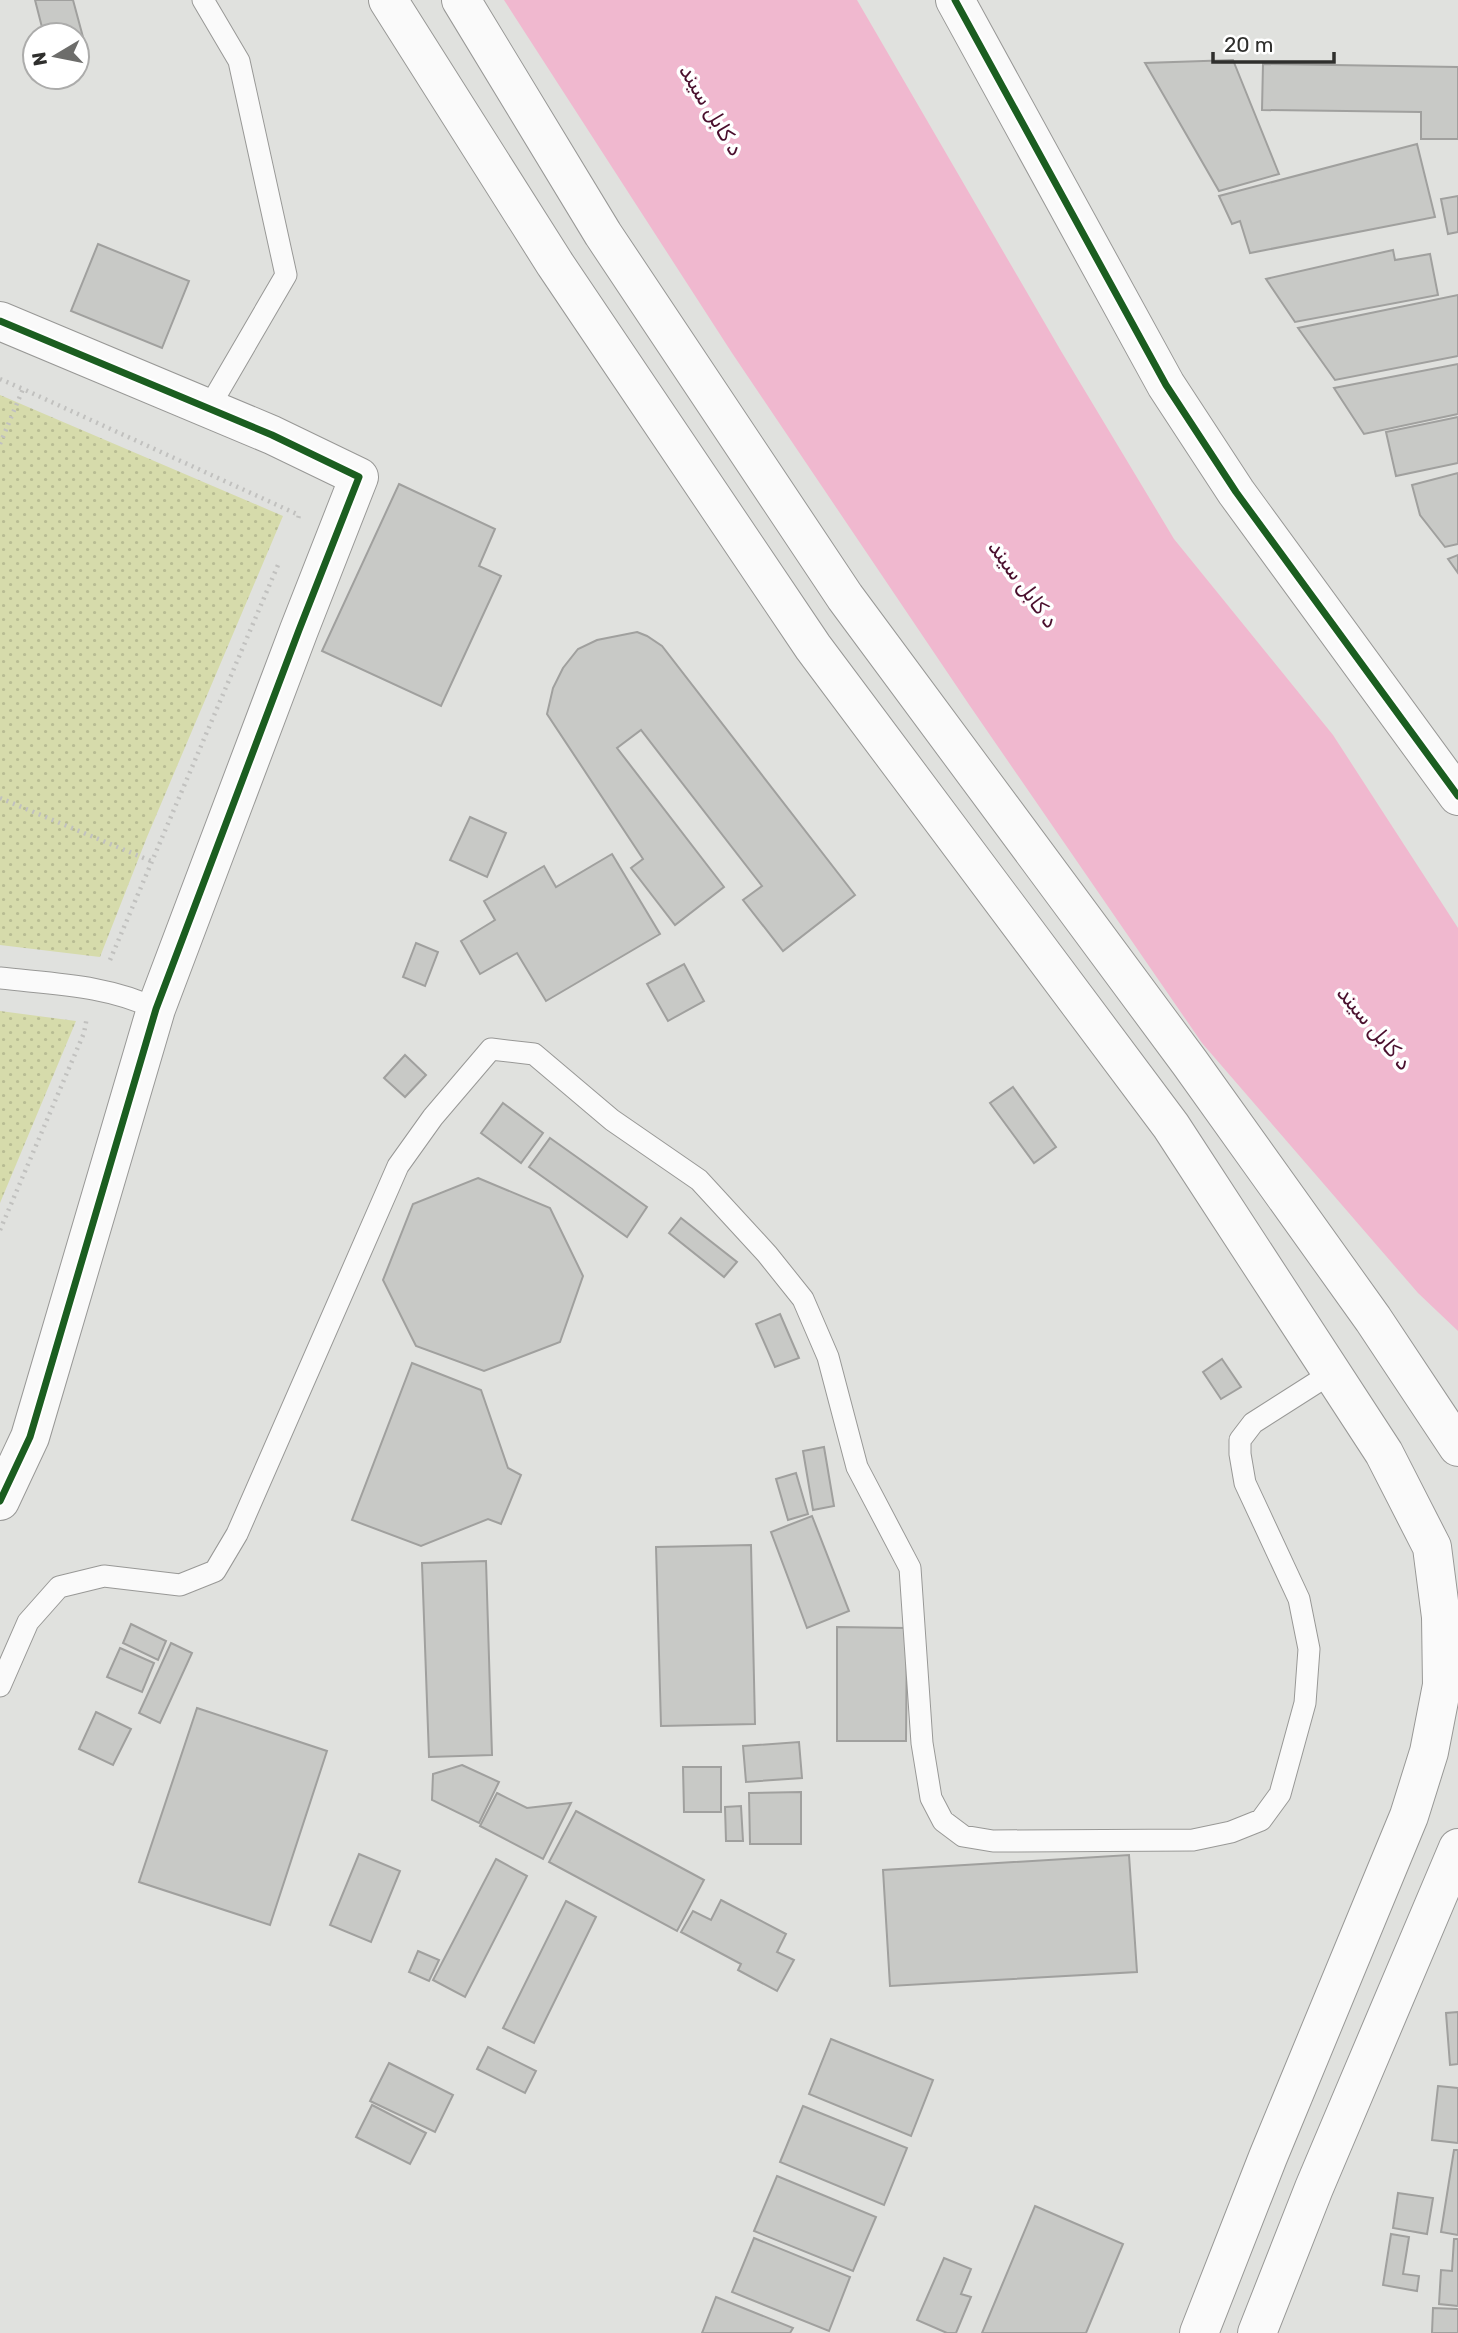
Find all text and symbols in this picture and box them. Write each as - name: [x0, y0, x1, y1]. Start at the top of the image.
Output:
- north arrow: [21, 21, 91, 91]
- scale bar: [1213, 21, 1334, 65]
- text: 20 m: [1224, 32, 1273, 57]
- text: N: [27, 50, 52, 68]
- water label: د کابل سيند: [674, 59, 749, 160]
- water label: د کابل سيند: [983, 535, 1064, 633]
- water label: د کابل سيند: [1332, 980, 1417, 1075]

